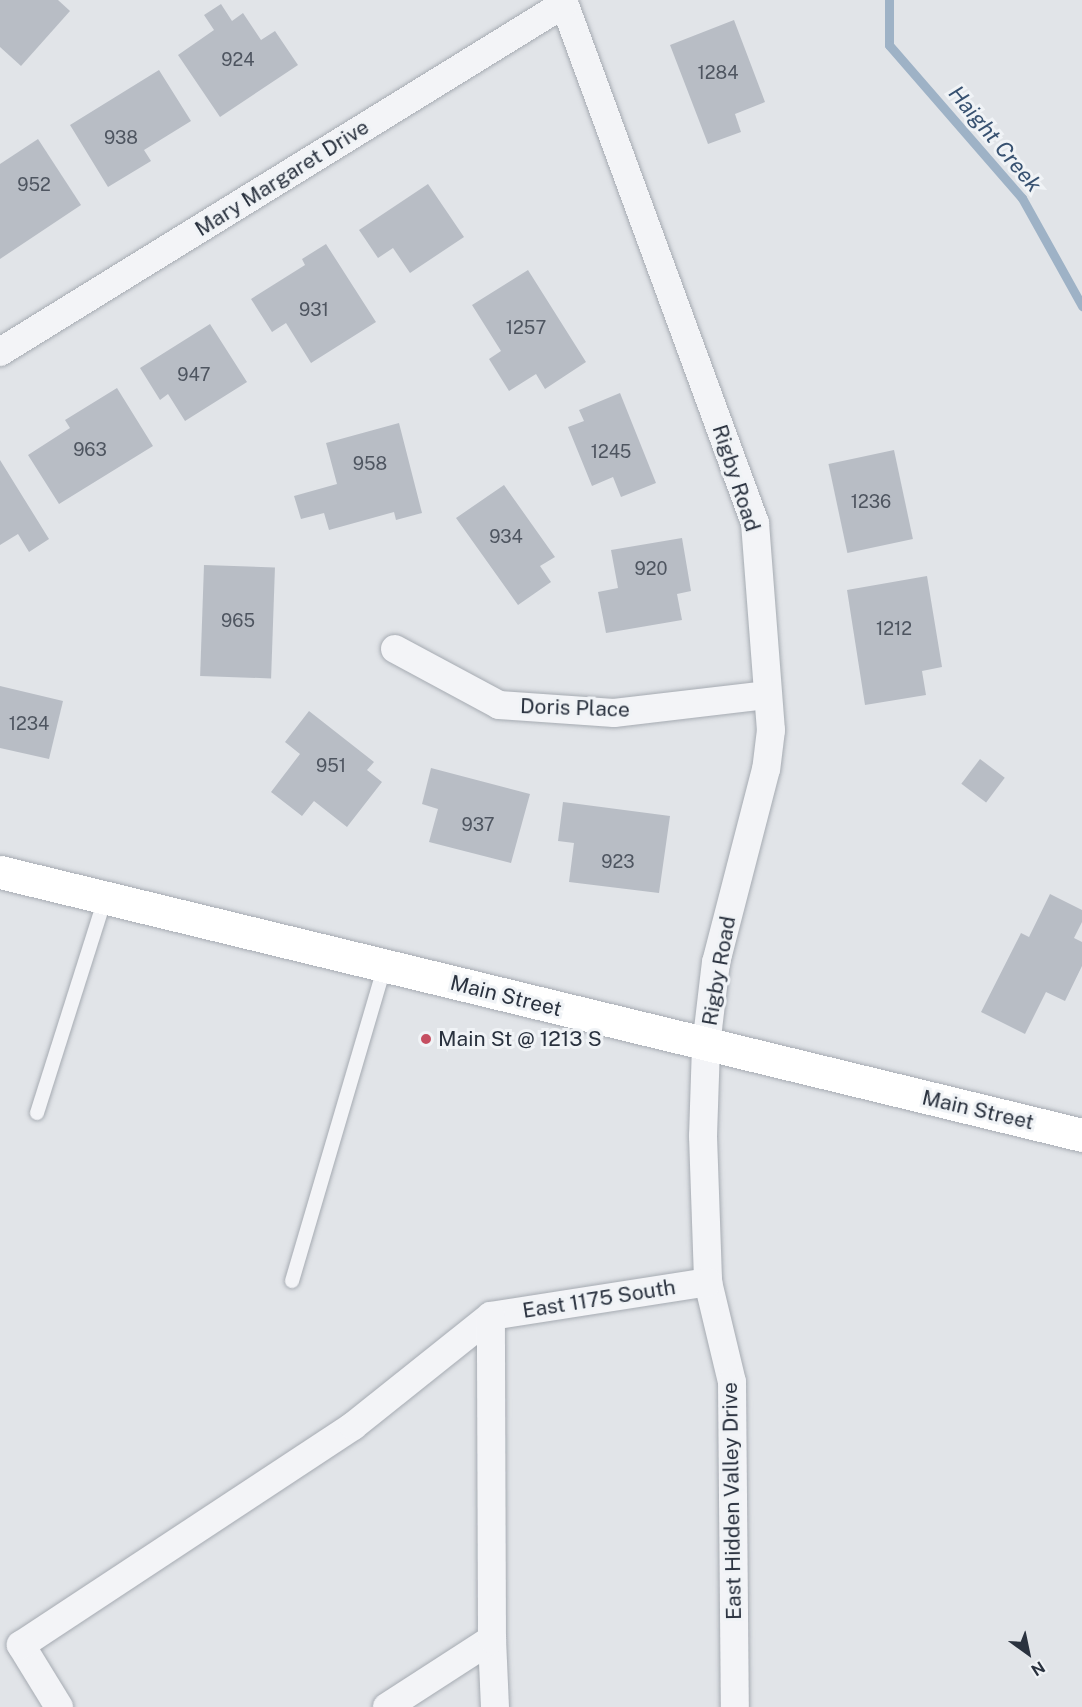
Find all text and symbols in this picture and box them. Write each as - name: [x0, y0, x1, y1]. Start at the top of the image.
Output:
- house number: 924: [221, 49, 255, 71]
- house number: 1284: [698, 62, 738, 84]
- water label: Haight Creek: [943, 81, 1047, 197]
- street label: Mary Margaret Drive: [190, 114, 374, 242]
- house number: 938: [104, 127, 138, 149]
- house number: 952: [17, 174, 51, 196]
- house number: 931: [299, 299, 329, 321]
- house number: 1257: [506, 317, 546, 339]
- house number: 947: [177, 364, 211, 386]
- street label: Rigby Road: [707, 421, 765, 535]
- house number: 963: [73, 439, 107, 461]
- house number: 1245: [591, 441, 631, 463]
- house number: 958: [353, 453, 387, 475]
- house number: 1236: [851, 491, 891, 513]
- house number: 934: [489, 526, 523, 548]
- house number: 920: [635, 558, 667, 580]
- house number: 965: [221, 610, 255, 632]
- house number: 1212: [876, 618, 912, 640]
- street label: Doris Place: [520, 693, 630, 723]
- house number: 1234: [9, 713, 49, 735]
- house number: 951: [316, 755, 346, 777]
- house number: 937: [462, 814, 494, 836]
- house number: 923: [601, 851, 635, 873]
- street label: Rigby Road: [697, 914, 741, 1028]
- street label: Main Street: [448, 970, 564, 1022]
- place label: Main St @ 1213 S: [438, 1026, 602, 1052]
- marker: Main St @ 1213 S: [419, 1032, 433, 1046]
- street label: Main Street: [920, 1085, 1036, 1135]
- street label: East 1175 South: [521, 1274, 677, 1324]
- street label: East Hidden Valley Drive: [717, 1382, 747, 1620]
- north arrow: [998, 1623, 1058, 1683]
- text: N: [1028, 1657, 1049, 1680]

